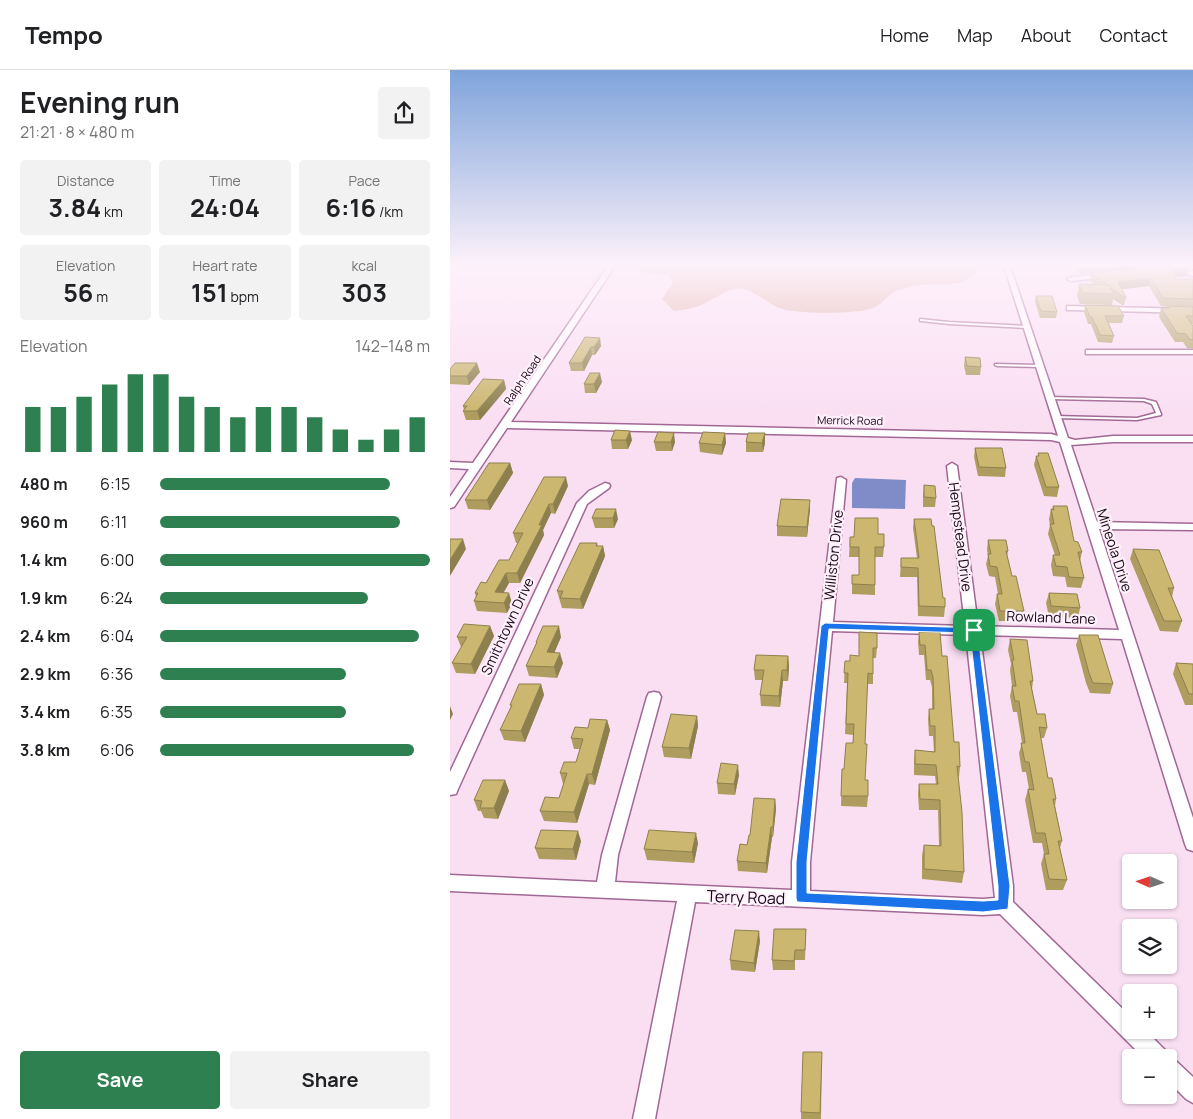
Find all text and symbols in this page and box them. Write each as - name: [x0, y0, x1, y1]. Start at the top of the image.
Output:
- text: Tempo: [25, 18, 103, 51]
- text: Home: [880, 23, 929, 47]
- text: Map: [957, 23, 993, 47]
- text: About: [1021, 23, 1071, 47]
- text: Contact: [1099, 23, 1168, 47]
- text: Evening run: [20, 83, 180, 121]
- button: share: [378, 87, 430, 139]
- text: 21:21 · 8 × 480 m: [20, 121, 134, 143]
- text: Distance: [57, 171, 114, 190]
- text: Time: [209, 171, 241, 190]
- text: Pace: [349, 171, 380, 190]
- text: 3.84: [49, 190, 101, 225]
- text: 24:04: [190, 190, 260, 225]
- text: 6:16: [326, 190, 376, 225]
- text: km: [101, 202, 123, 221]
- text: /km: [376, 202, 403, 221]
- text: Elevation: [56, 256, 115, 275]
- text: Heart rate: [193, 256, 257, 275]
- text: kcal: [352, 256, 377, 275]
- text: 56: [63, 275, 93, 310]
- text: 151: [191, 275, 228, 310]
- text: 303: [342, 275, 387, 310]
- text: m: [93, 287, 108, 306]
- text: bpm: [228, 287, 259, 306]
- text: Elevation: [20, 335, 88, 357]
- text: 142–148 m: [355, 335, 430, 357]
- street label: Ralph Road: [500, 352, 544, 408]
- street label: Merrick Road: [817, 412, 883, 428]
- text: 480 m: [20, 473, 68, 495]
- text: 6:15: [100, 473, 130, 495]
- street label: Hempstead Drive: [945, 481, 977, 593]
- street label: Mineola Drive: [1093, 506, 1137, 594]
- street label: Williston Drive: [819, 509, 847, 601]
- text: 960 m: [20, 511, 68, 533]
- text: 6:11: [100, 511, 127, 533]
- text: 1.4 km: [20, 549, 67, 571]
- text: 6:00: [100, 549, 134, 571]
- street label: Smithtown Drive: [476, 574, 538, 678]
- text: 1.9 km: [20, 587, 67, 609]
- text: 6:24: [100, 587, 133, 609]
- street label: Rowland Lane: [1006, 606, 1096, 628]
- pin: [953, 609, 995, 651]
- icon: arrive: [960, 616, 988, 644]
- text: 2.4 km: [20, 625, 70, 647]
- text: 6:04: [100, 625, 134, 647]
- text: 2.9 km: [20, 663, 71, 685]
- text: 6:36: [100, 663, 134, 685]
- text: 3.4 km: [20, 701, 70, 723]
- text: 6:35: [100, 701, 133, 723]
- text: 3.8 km: [20, 739, 70, 761]
- text: 6:06: [100, 739, 134, 761]
- north arrow: [1122, 854, 1178, 909]
- map controls: [1122, 854, 1177, 1104]
- street label: Terry Road: [706, 885, 786, 909]
- button: layers: [1122, 919, 1177, 974]
- button: +: [1122, 984, 1177, 1039]
- button: −: [1122, 1049, 1177, 1104]
- button: Save: [20, 1051, 220, 1109]
- button: Share: [230, 1051, 430, 1109]

